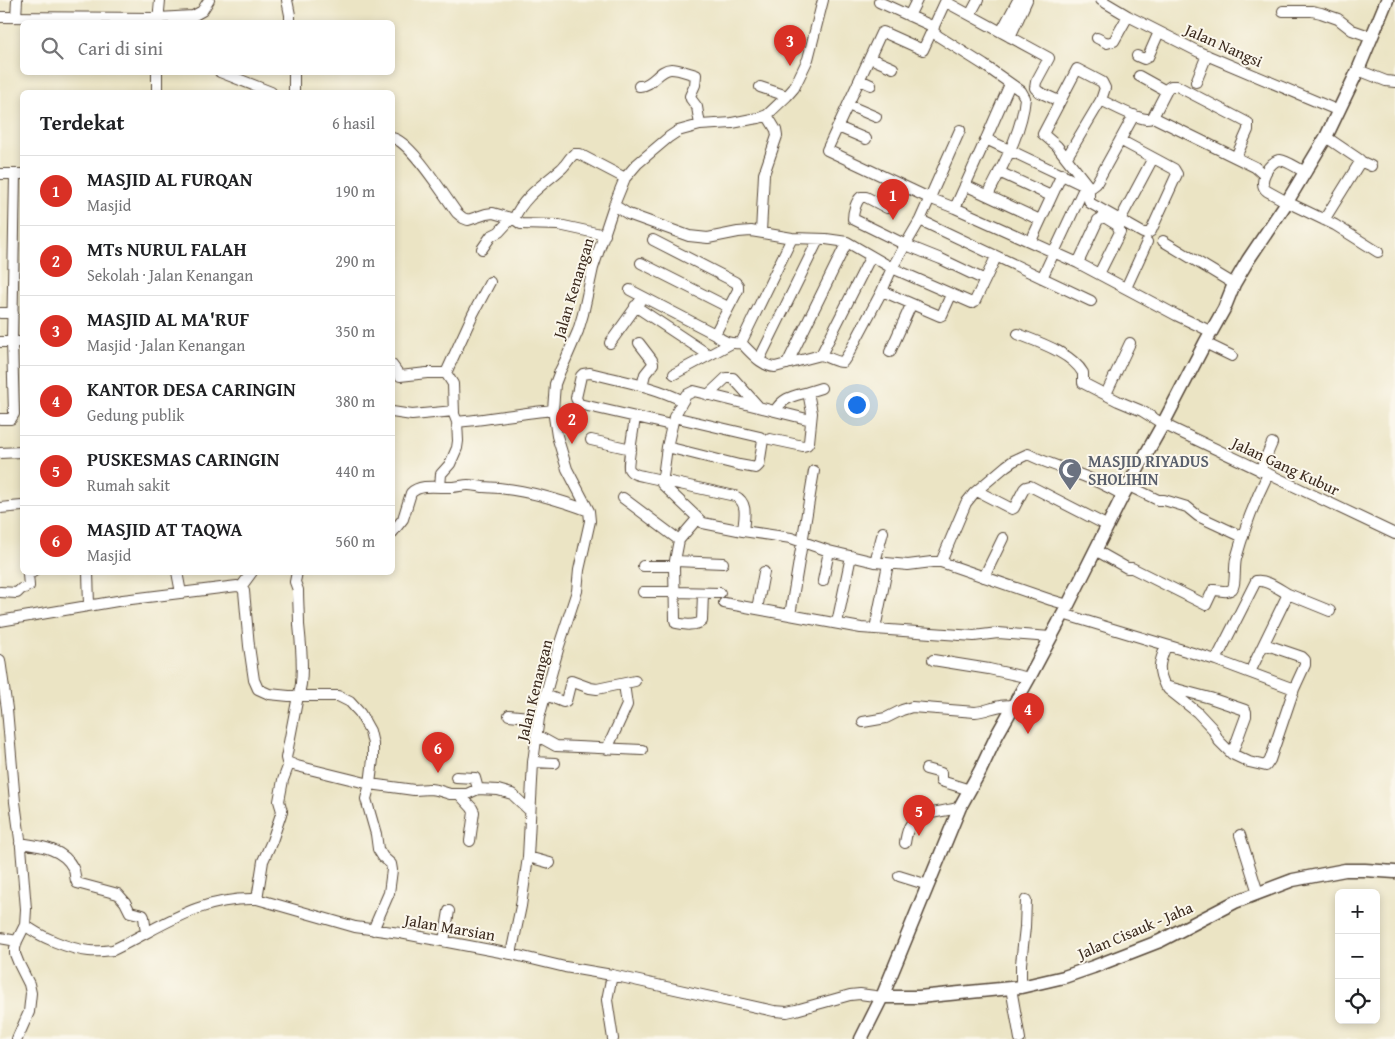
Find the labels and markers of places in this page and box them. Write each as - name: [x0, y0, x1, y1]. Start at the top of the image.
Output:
- pin: 3: [774, 25, 806, 66]
- pin: 1: [877, 179, 909, 220]
- pin: 2: [556, 403, 588, 444]
- place label: MASJID RIYADUS SHOLIHIN: [1088, 449, 1209, 491]
- mosque icon: MASJID RIYADUS SHOLIHIN: [1057, 457, 1083, 491]
- pin: 4: [1012, 693, 1044, 734]
- pin: 6: [422, 732, 454, 773]
- pin: 5: [903, 795, 935, 836]

